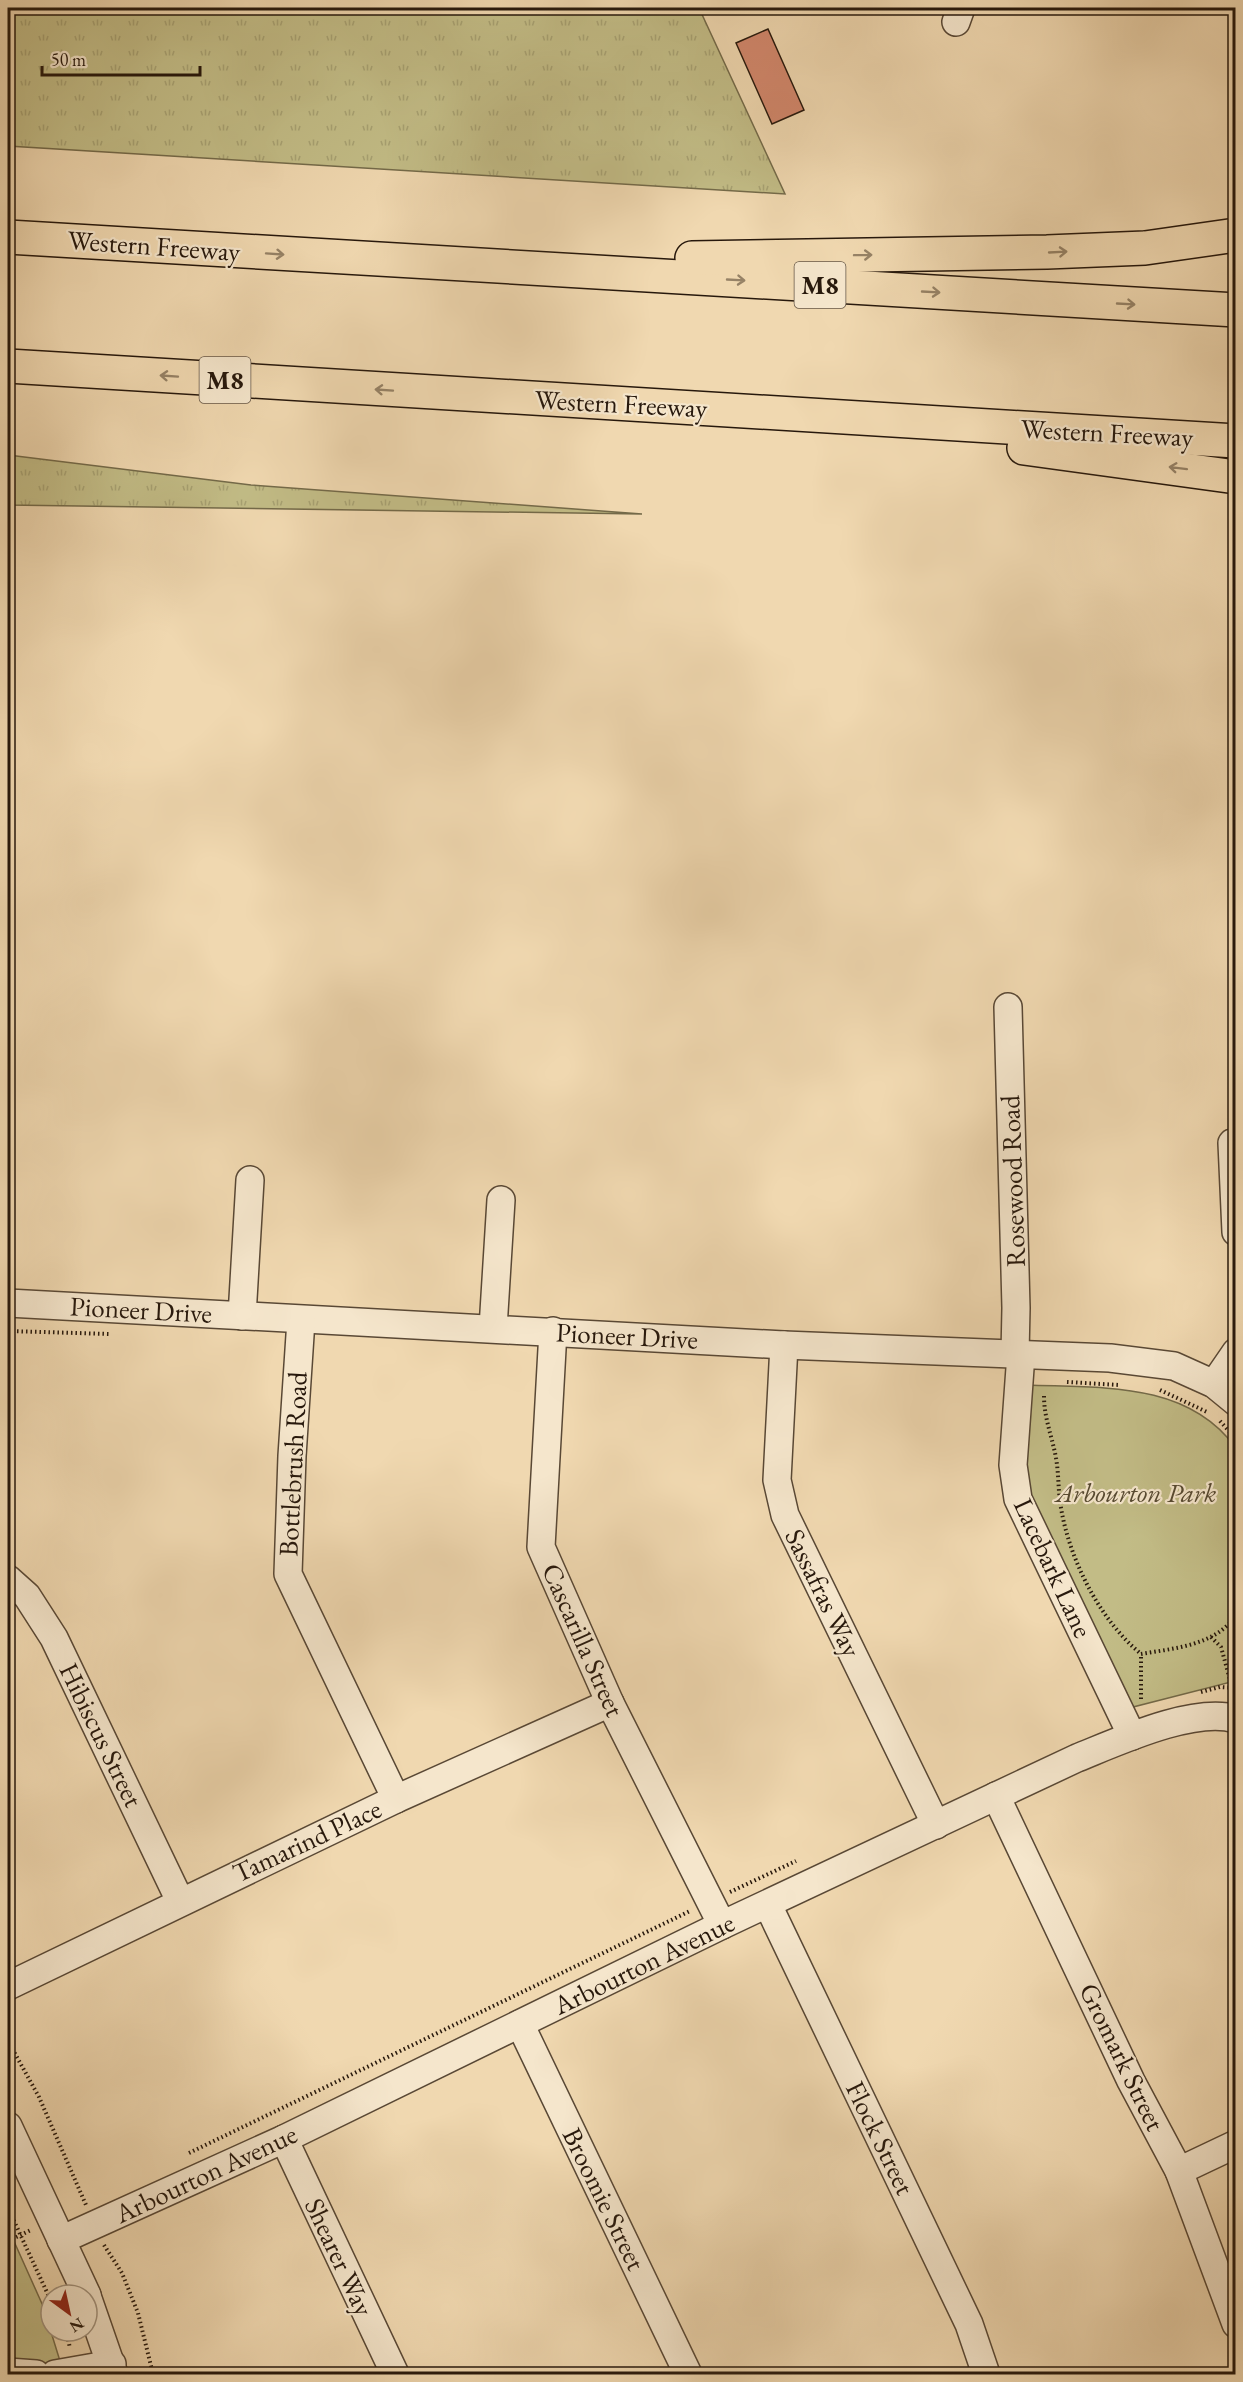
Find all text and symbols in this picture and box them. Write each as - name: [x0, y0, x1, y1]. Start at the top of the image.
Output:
- scale bar: [42, 39, 200, 77]
- text: 50 m: [51, 48, 86, 71]
- street label: Western Freeway: [67, 222, 242, 269]
- one-way arrow: [1047, 246, 1067, 257]
- one-way arrow: [265, 249, 285, 260]
- one-way arrow: [852, 249, 872, 260]
- road number: M8: [794, 262, 846, 308]
- one-way arrow: [726, 275, 746, 286]
- one-way arrow: [920, 286, 940, 297]
- one-way arrow: [1115, 298, 1135, 309]
- road number: M8: [200, 357, 250, 403]
- one-way arrow: [159, 371, 179, 382]
- street label: Western Freeway: [534, 381, 708, 426]
- one-way arrow: [375, 384, 395, 395]
- street label: Western Freeway: [1020, 410, 1194, 455]
- one-way arrow: [1168, 462, 1188, 473]
- street label: Rosewood Road: [992, 1094, 1033, 1268]
- street label: Pioneer Drive: [69, 1288, 213, 1331]
- street label: Pioneer Drive: [555, 1314, 699, 1357]
- street label: Bottlebrush Road: [270, 1370, 315, 1557]
- park label: Arbourton Park: [1054, 1475, 1216, 1510]
- street label: Lacebark Lane: [1006, 1492, 1101, 1643]
- street label: Sassafras Way: [777, 1523, 870, 1663]
- street label: Cascarilla Street: [534, 1558, 633, 1722]
- street label: Hibiscus Street: [51, 1657, 152, 1813]
- street label: Tamarind Place: [227, 1791, 387, 1890]
- street label: Arbourton Avenue: [547, 1905, 740, 2023]
- street label: Gromark Street: [1072, 1977, 1174, 2137]
- street label: Flock Street: [838, 2075, 923, 2201]
- street label: Arbourton Avenue: [108, 2116, 303, 2232]
- street label: Broomie Street: [555, 2122, 654, 2276]
- street label: Shearer Way: [297, 2192, 382, 2321]
- north arrow: [39, 2283, 99, 2343]
- text: N: [66, 2313, 88, 2338]

